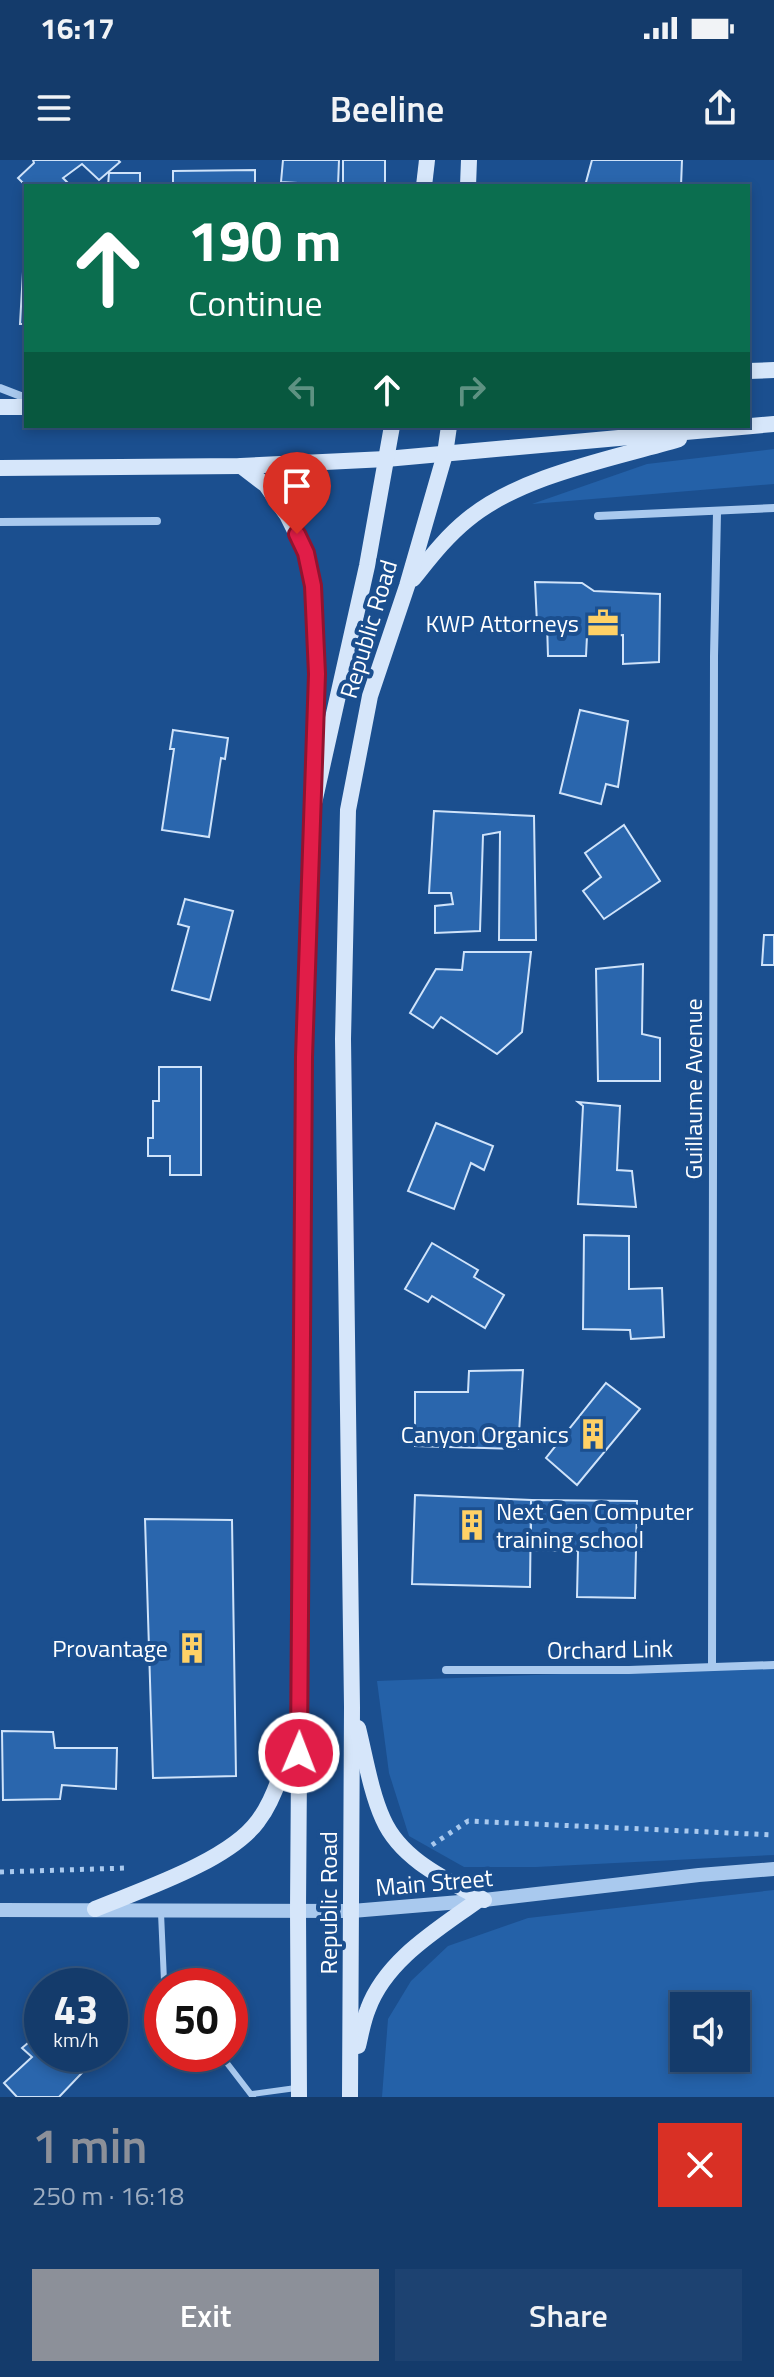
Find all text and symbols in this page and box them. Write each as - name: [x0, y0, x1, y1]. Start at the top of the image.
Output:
- text: 16:17: [40, 5, 115, 51]
- text: Beeline: [330, 81, 444, 136]
- icon: menu: [32, 86, 76, 130]
- icon: share: [698, 86, 742, 130]
- text: 190 m: [188, 198, 341, 283]
- icon: ahead: [56, 216, 160, 320]
- text: Continue: [188, 275, 323, 330]
- icon: left: [281, 368, 325, 412]
- icon: ahead: [365, 368, 409, 412]
- icon: right: [449, 368, 493, 412]
- pin: [263, 452, 331, 534]
- icon: arrive: [275, 464, 319, 508]
- street label: Republic Road: [330, 555, 406, 703]
- place label: KWP Attorneys: [425, 605, 579, 641]
- office icon: KWP Attorneys: [586, 606, 620, 640]
- street label: Guillaume Avenue: [675, 998, 711, 1180]
- place label: Canyon Organics: [401, 1416, 569, 1452]
- building icon: Canyon Organics: [576, 1417, 610, 1451]
- place label: Next Gen Computer training school: [496, 1493, 694, 1557]
- building icon: Next Gen Computer training school: [455, 1508, 489, 1542]
- place label: Provantage: [52, 1630, 168, 1666]
- street label: Orchard Link: [547, 1630, 674, 1668]
- building icon: Provantage: [175, 1631, 209, 1665]
- position arrow: [257, 1711, 341, 1795]
- street label: Republic Road: [310, 1831, 346, 1975]
- street label: Main Street: [374, 1859, 495, 1905]
- speed limit sign: 50: [144, 1968, 248, 2072]
- text: 43: [54, 1979, 98, 2040]
- map controls: [670, 1992, 750, 2072]
- button: sound: [670, 1992, 750, 2072]
- text: km/h: [53, 2024, 99, 2055]
- text: 1 min: [32, 2109, 147, 2182]
- button: close: [658, 2123, 742, 2207]
- text: 250 m · 16:18: [32, 2176, 184, 2215]
- button: Exit: [32, 2269, 379, 2361]
- button: Share: [395, 2269, 742, 2361]

